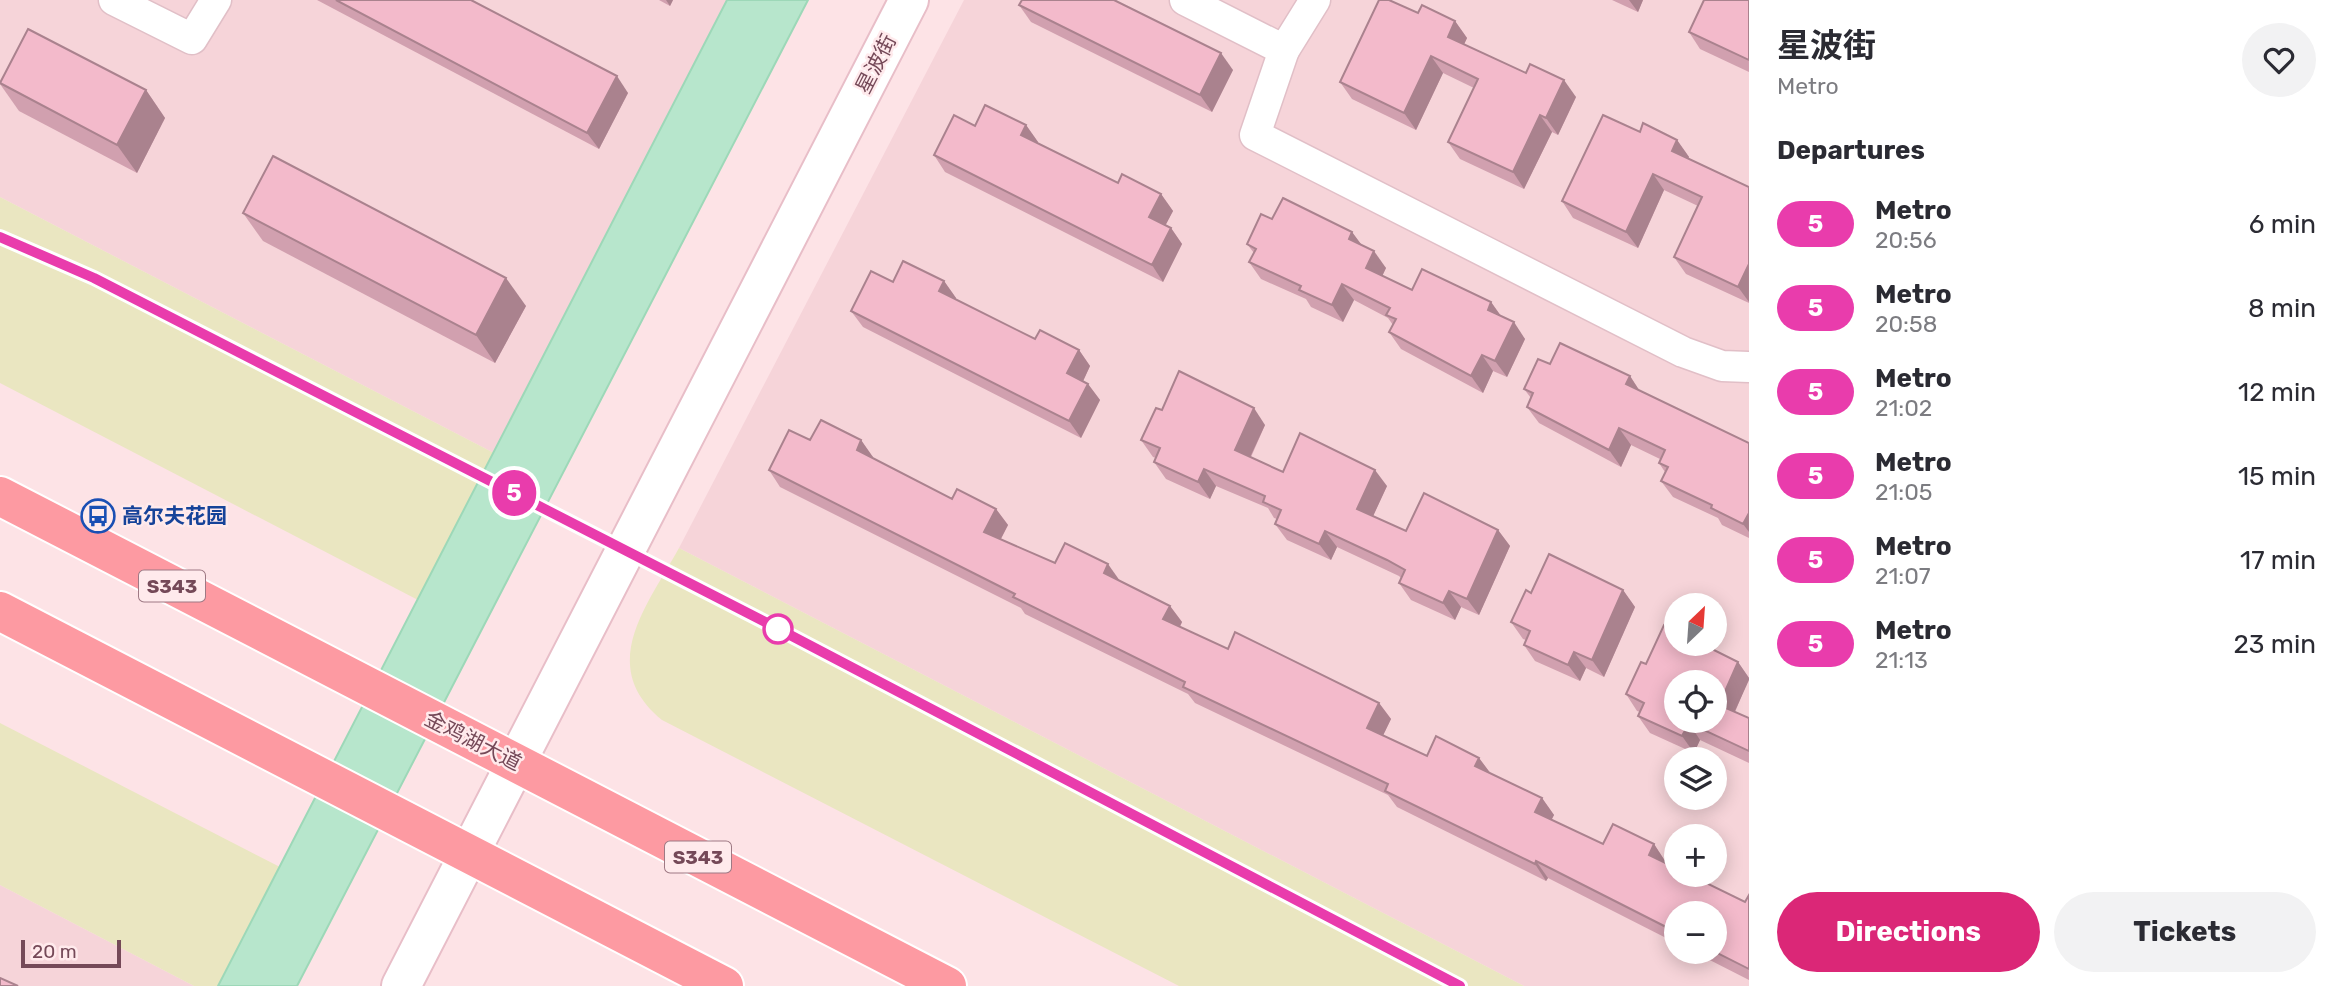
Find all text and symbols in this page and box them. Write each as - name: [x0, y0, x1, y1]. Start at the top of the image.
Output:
- button: heart: [2242, 23, 2316, 97]
- text: 星波街: [1777, 26, 1876, 65]
- street label: 星波街: [850, 30, 901, 98]
- text: Metro: [1777, 72, 1839, 100]
- text: Departures: [1777, 135, 1925, 166]
- text: Metro: [1875, 195, 1952, 226]
- text: 6 min: [2249, 209, 2316, 240]
- text: 5: [1808, 210, 1823, 238]
- text: 20:56: [1875, 226, 1937, 254]
- text: Metro: [1875, 279, 1952, 310]
- text: 8 min: [2248, 293, 2316, 324]
- text: 5: [1808, 294, 1823, 322]
- text: 20:58: [1875, 310, 1937, 338]
- text: Metro: [1875, 363, 1952, 394]
- text: 12 min: [2238, 377, 2316, 408]
- text: 5: [1808, 378, 1823, 406]
- text: 21:02: [1875, 394, 1932, 422]
- text: Metro: [1875, 447, 1952, 478]
- text: 15 min: [2238, 461, 2316, 492]
- text: 5: [1808, 462, 1823, 490]
- line badge: 5: [491, 470, 537, 516]
- text: 21:05: [1875, 478, 1933, 506]
- text: 5: [506, 479, 522, 507]
- bus stop icon: 高尔夫花园: [79, 497, 117, 535]
- place label: 高尔夫花园: [122, 503, 227, 528]
- text: Metro: [1875, 531, 1952, 562]
- text: 17 min: [2240, 545, 2316, 576]
- text: 5: [1808, 546, 1823, 574]
- text: 21:07: [1875, 562, 1931, 590]
- road number: S343: [139, 570, 205, 601]
- north arrow: [1664, 593, 1727, 656]
- map controls: [1664, 593, 1727, 964]
- unlabelled marker: [763, 614, 793, 644]
- text: Metro: [1875, 615, 1952, 646]
- text: 23 min: [2234, 629, 2316, 660]
- text: 5: [1808, 630, 1823, 658]
- text: 21:13: [1875, 646, 1928, 674]
- button: locate: [1664, 670, 1727, 733]
- street label: 金鸡湖大道: [421, 706, 526, 776]
- button: layers: [1664, 747, 1727, 810]
- button: +: [1664, 824, 1727, 887]
- road number: S343: [665, 842, 731, 872]
- button: Directions: [1777, 892, 2040, 972]
- button: Tickets: [2054, 892, 2316, 972]
- button: −: [1664, 901, 1727, 964]
- scale bar: [21, 937, 121, 969]
- text: 20 m: [32, 940, 77, 963]

